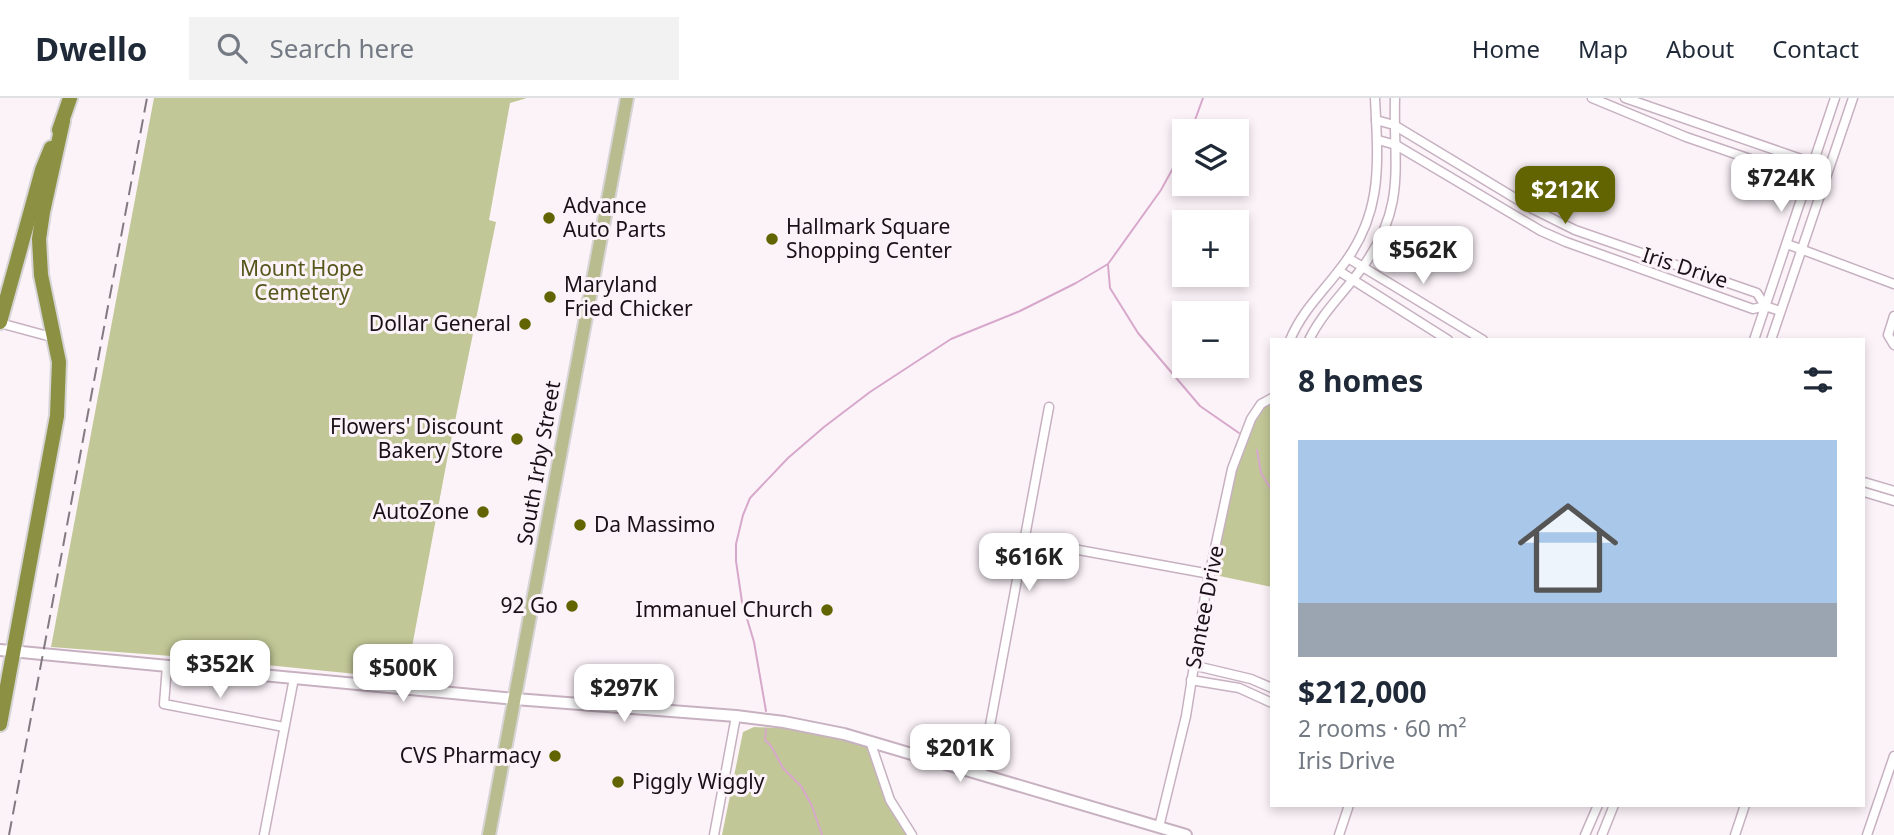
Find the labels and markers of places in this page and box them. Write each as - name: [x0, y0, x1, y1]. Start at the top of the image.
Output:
- pin: $724K: [1732, 155, 1830, 214]
- pin: $212K: [1516, 166, 1614, 226]
- place label: Advance Auto Parts: [563, 191, 666, 243]
- marker: Advance Auto Parts: [541, 210, 557, 226]
- place label: Hallmark Square Shopping Center: [786, 212, 952, 264]
- pin: $562K: [1374, 226, 1472, 286]
- marker: Hallmark Square Shopping Center: [764, 231, 780, 247]
- place label: Maryland Fried Chicker: [564, 270, 693, 322]
- marker: Maryland Fried Chicker: [542, 289, 558, 305]
- place label: Dollar General: [369, 309, 511, 337]
- marker: Dollar General: [517, 316, 533, 332]
- place label: Flowers' Discount Bakery Store: [330, 412, 503, 464]
- marker: Flowers' Discount Bakery Store: [509, 431, 525, 447]
- place label: AutoZone: [373, 497, 469, 525]
- marker: AutoZone: [475, 504, 491, 520]
- place label: Da Massimo: [594, 510, 715, 538]
- marker: Da Massimo: [572, 517, 588, 533]
- pin: $616K: [980, 533, 1078, 593]
- place label: 92 Go: [501, 591, 558, 619]
- place label: Immanuel Church: [636, 595, 813, 623]
- marker: 92 Go: [564, 598, 580, 614]
- marker: Immanuel Church: [819, 602, 835, 618]
- pin: $352K: [171, 640, 269, 700]
- pin: $500K: [354, 644, 452, 704]
- pin: $297K: [575, 664, 673, 724]
- pin: $201K: [911, 724, 1009, 784]
- place label: CVS Pharmacy: [400, 741, 541, 769]
- marker: CVS Pharmacy: [547, 748, 563, 764]
- place label: Piggly Wiggly: [632, 767, 765, 795]
- marker: Piggly Wiggly: [610, 774, 626, 790]

